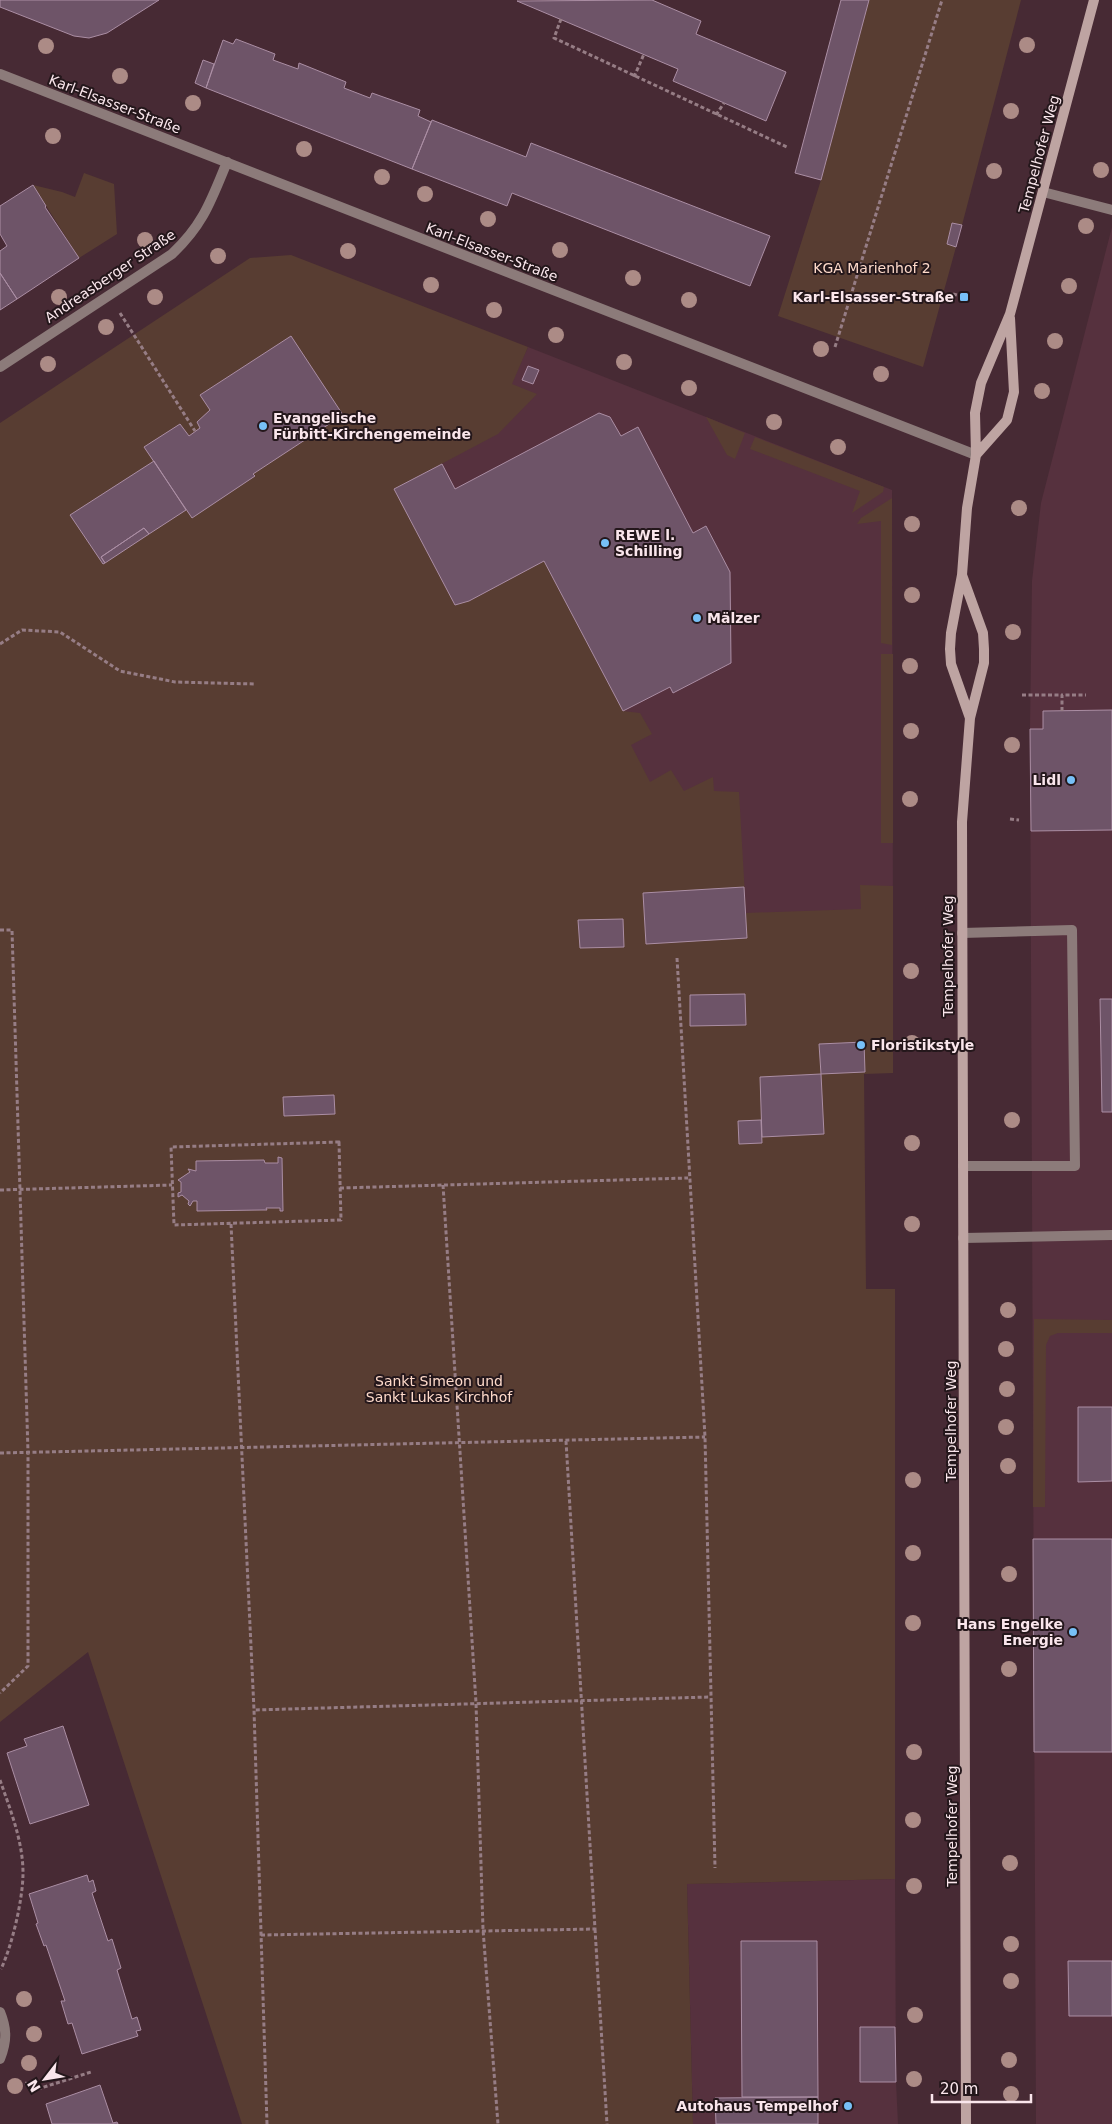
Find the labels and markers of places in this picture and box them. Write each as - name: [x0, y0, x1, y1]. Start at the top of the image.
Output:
- place label: Karl-Elsasser-Straße: [792, 289, 954, 305]
- marker: Karl-Elsasser-Straße: [958, 291, 970, 303]
- place label: Evangelische Fürbitt-Kirchengemeinde: [273, 410, 471, 442]
- marker: Evangelische Fürbitt-Kirchengemeinde: [257, 420, 269, 432]
- place label: REWE l. Schilling: [615, 527, 683, 559]
- marker: REWE l. Schilling: [599, 537, 611, 549]
- place label: Mälzer: [707, 610, 760, 626]
- marker: Mälzer: [691, 612, 703, 624]
- place label: Lidl: [1032, 772, 1061, 788]
- marker: Lidl: [1065, 774, 1077, 786]
- place label: Floristikstyle: [871, 1037, 974, 1053]
- marker: Floristikstyle: [855, 1039, 867, 1051]
- place label: Hans Engelke Energie: [956, 1616, 1063, 1648]
- marker: Hans Engelke Energie: [1067, 1626, 1079, 1638]
- place label: Autohaus Tempelhof: [677, 2098, 839, 2114]
- marker: Autohaus Tempelhof: [842, 2100, 854, 2112]

